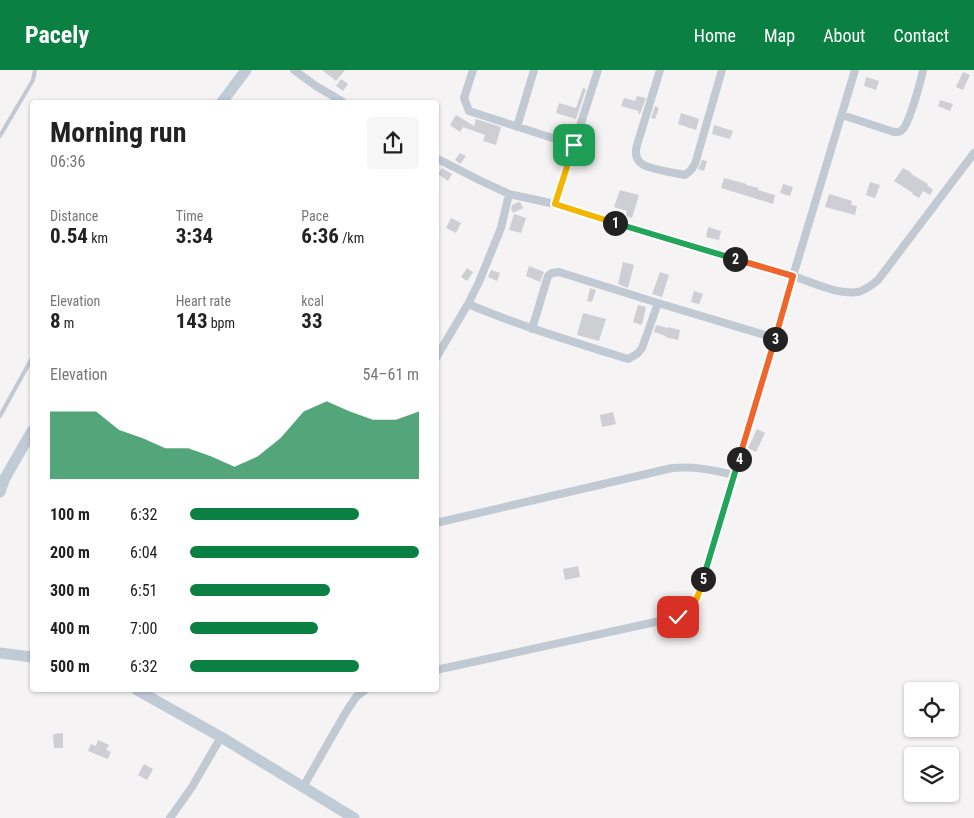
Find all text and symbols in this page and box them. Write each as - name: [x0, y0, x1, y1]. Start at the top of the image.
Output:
- text: Pacely: [25, 21, 89, 49]
- text: Home: [694, 25, 736, 46]
- text: Map: [764, 25, 795, 46]
- text: About: [823, 25, 865, 46]
- text: Contact: [893, 25, 949, 46]
- text: Morning run: [50, 116, 186, 149]
- button: share: [367, 117, 419, 169]
- pin: [553, 124, 595, 166]
- icon: arrive: [560, 131, 588, 159]
- text: 06:36: [50, 152, 85, 171]
- text: Distance: [50, 208, 98, 224]
- text: Time: [176, 208, 203, 224]
- text: Pace: [301, 208, 329, 224]
- pin: 1: [602, 210, 628, 236]
- text: 1: [612, 215, 619, 231]
- text: 0.54: [50, 224, 88, 248]
- text: 3:34: [176, 224, 213, 248]
- text: 6:36: [301, 224, 339, 248]
- text: km: [88, 230, 108, 246]
- text: /km: [339, 230, 364, 246]
- pin: 2: [722, 246, 748, 272]
- text: 2: [732, 251, 739, 267]
- text: Elevation: [50, 293, 100, 309]
- text: Heart rate: [176, 293, 231, 309]
- text: kcal: [301, 293, 324, 309]
- text: 8: [50, 309, 61, 333]
- text: 143: [176, 309, 208, 333]
- text: 33: [301, 309, 323, 333]
- text: m: [61, 315, 74, 331]
- text: bpm: [208, 315, 235, 331]
- pin: 3: [762, 326, 788, 352]
- text: 3: [772, 331, 779, 347]
- text: Elevation: [50, 365, 108, 384]
- text: 54–61 m: [363, 365, 419, 384]
- pin: 4: [726, 446, 752, 472]
- text: 4: [736, 451, 743, 467]
- text: 100 m: [50, 505, 90, 524]
- text: 6:32: [130, 505, 157, 524]
- text: 200 m: [50, 543, 90, 562]
- text: 6:04: [130, 543, 157, 562]
- pin: 5: [690, 566, 716, 592]
- text: 5: [700, 571, 707, 587]
- text: 300 m: [50, 581, 90, 600]
- text: 6:51: [130, 581, 157, 600]
- pin: [657, 596, 699, 638]
- icon: check: [664, 603, 692, 631]
- text: 400 m: [50, 619, 90, 638]
- text: 7:00: [130, 619, 157, 638]
- text: 500 m: [50, 657, 90, 676]
- text: 6:32: [130, 657, 157, 676]
- map controls: [904, 682, 959, 802]
- button: locate: [904, 682, 959, 737]
- button: layers: [904, 747, 959, 802]

